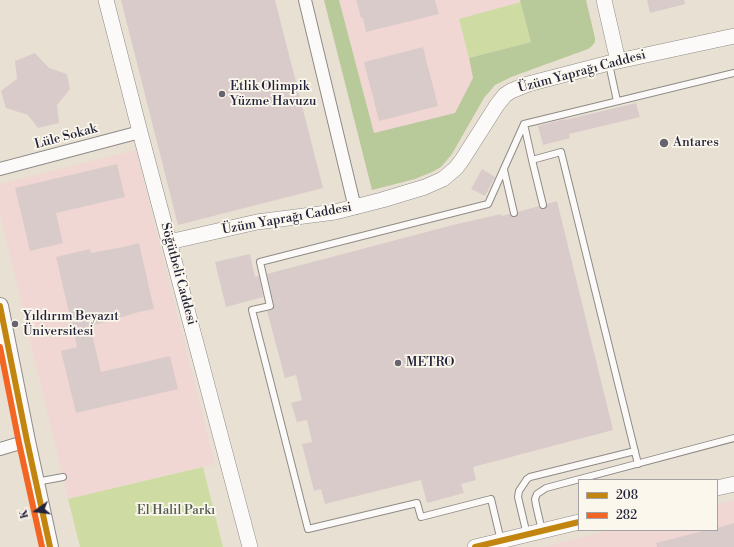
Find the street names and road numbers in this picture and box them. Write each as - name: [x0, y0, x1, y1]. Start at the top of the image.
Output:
- street label: Üzüm Yaprağı Caddesi: [516, 47, 648, 97]
- street label: Lüle Sokak: [33, 121, 99, 153]
- street label: Üzüm Yaprağı Caddesi: [221, 200, 353, 238]
- street label: Söğütbeli Caddesi: [157, 221, 199, 327]

